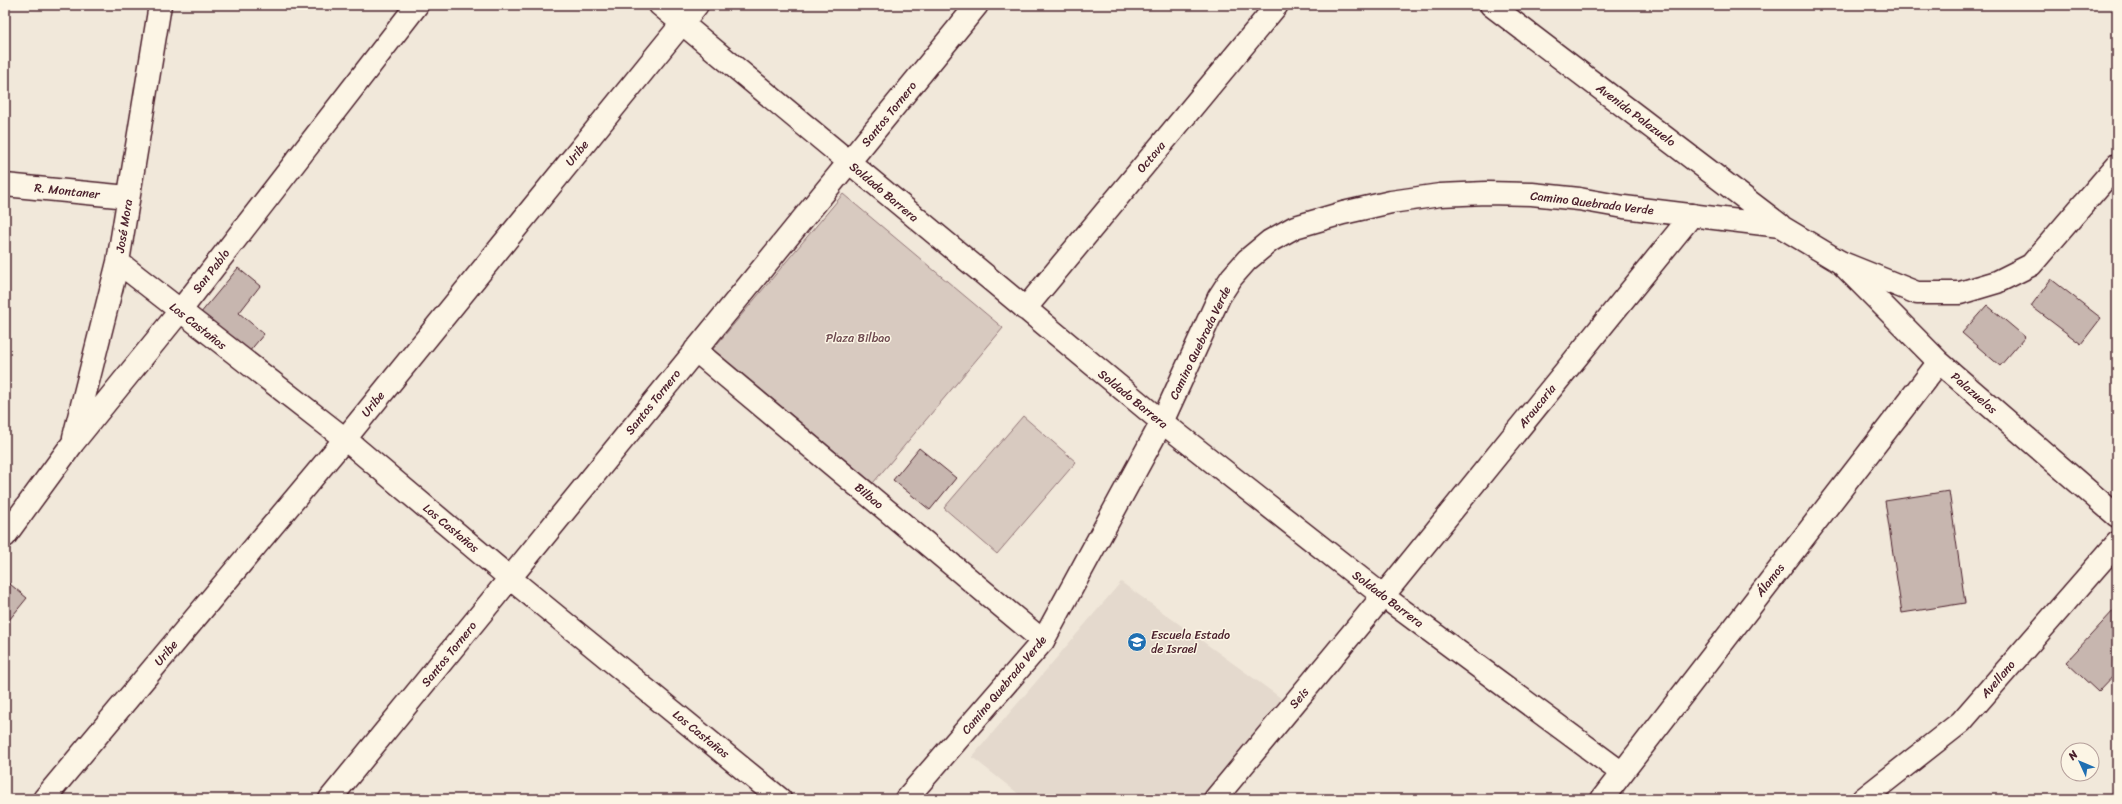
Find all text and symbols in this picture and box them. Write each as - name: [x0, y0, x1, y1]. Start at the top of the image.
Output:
- street label: Santos Tornero: [855, 76, 923, 152]
- street label: Avenida Palazuelo: [1590, 77, 1681, 153]
- street label: Uribe: [559, 135, 595, 171]
- street label: Octava: [1131, 135, 1172, 178]
- street label: Soldado Barrera: [844, 156, 924, 228]
- street label: R. Montaner: [33, 177, 102, 205]
- street label: Camino Quebrada Verde: [1529, 185, 1655, 222]
- street label: José Mora: [109, 198, 139, 255]
- street label: San Pablo: [186, 244, 236, 298]
- street label: Camino Quebrada Verde: [1163, 282, 1237, 404]
- street label: Los Castaños: [164, 296, 232, 356]
- park label: Plaza Bilbao: [826, 327, 890, 349]
- street label: Santos Tornero: [619, 364, 687, 440]
- street label: Soldado Barrera: [1093, 364, 1173, 434]
- street label: Palazuelos: [1946, 366, 2003, 420]
- street label: Araucaria: [1512, 378, 1562, 434]
- street label: Uribe: [355, 386, 391, 422]
- street label: Bilbao: [849, 477, 889, 515]
- street label: Los Castaños: [418, 498, 485, 559]
- street label: Álamos: [1749, 558, 1790, 602]
- street label: Soldado Barrera: [1347, 565, 1429, 633]
- street label: Santos Tornero: [415, 616, 483, 692]
- place label: Escuela Estado de Israel: [1151, 624, 1230, 660]
- street label: Camino Quebrada Verde: [956, 630, 1052, 740]
- school or university icon: Escuela Estado de Israel: [1126, 631, 1148, 653]
- street label: Uribe: [148, 635, 184, 671]
- street label: Avellano: [1974, 655, 2021, 704]
- street label: Seis: [1283, 682, 1315, 714]
- street label: Los Castaños: [668, 704, 735, 764]
- north arrow: [2060, 742, 2100, 782]
- text: N: [2063, 746, 2083, 765]

